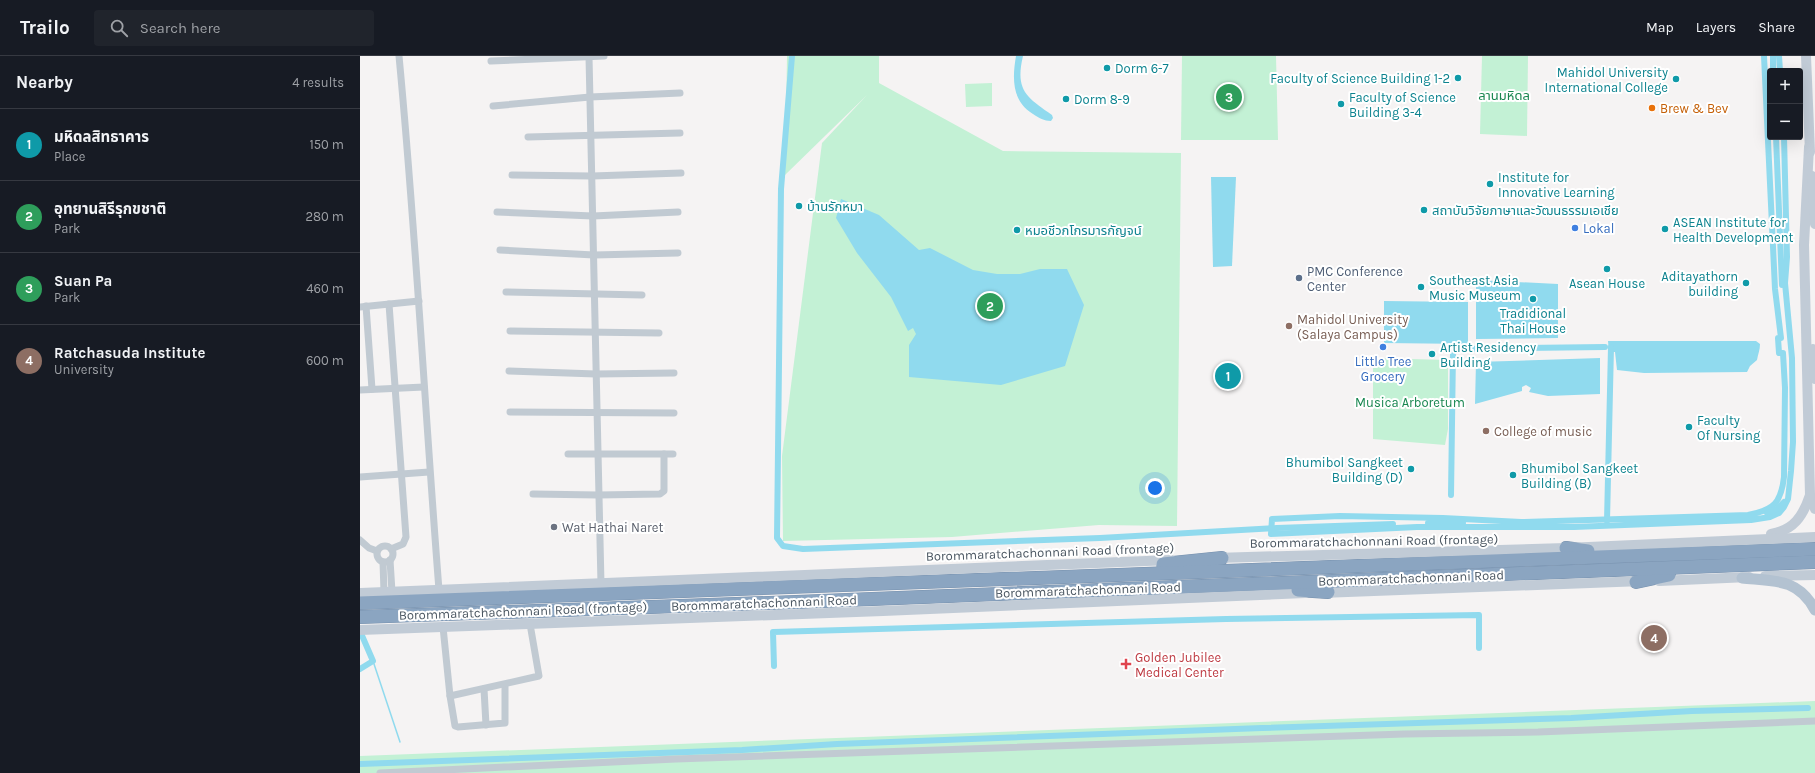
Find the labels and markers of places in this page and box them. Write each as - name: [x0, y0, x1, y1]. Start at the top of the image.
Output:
- place label: Dorm 6-7: [1115, 61, 1169, 76]
- marker: Dorm 6-7: [1102, 63, 1112, 73]
- place label: Mahidol University International College: [1545, 65, 1668, 95]
- place label: Faculty of Science Building 1-2: [1270, 71, 1450, 86]
- marker: Faculty of Science Building 1-2: [1453, 73, 1463, 83]
- marker: Mahidol University International College: [1671, 74, 1681, 84]
- pin: 3: [1216, 82, 1242, 112]
- place label: Faculty of Science Building 3-4: [1349, 90, 1456, 120]
- place label: Dorm 8-9: [1074, 92, 1130, 107]
- marker: Dorm 8-9: [1061, 94, 1071, 104]
- marker: Faculty of Science Building 3-4: [1336, 99, 1346, 109]
- place label: Brew & Bev: [1660, 101, 1729, 116]
- marker: Brew & Bev: [1647, 103, 1657, 113]
- place label: Institute for Innovative Learning: [1498, 170, 1615, 200]
- marker: Institute for Innovative Learning: [1485, 179, 1495, 189]
- place label: บ้านรักหมา: [807, 199, 863, 214]
- marker: บ้านรักหมา: [794, 201, 804, 211]
- place label: สถาบันวิจัยภาษาและวัฒนธรรมเอเชีย: [1432, 203, 1619, 218]
- marker: สถาบันวิจัยภาษาและวัฒนธรรมเอเชีย: [1419, 205, 1429, 215]
- place label: ASEAN Institute for Health Development: [1673, 215, 1793, 245]
- place label: Lokal: [1583, 221, 1614, 236]
- place label: หมอชีวกโกรมารกัญจน์: [1025, 223, 1142, 238]
- marker: Lokal: [1570, 223, 1580, 233]
- marker: ASEAN Institute for Health Development: [1660, 224, 1670, 234]
- marker: หมอชีวกโกรมารกัญจน์: [1012, 225, 1022, 235]
- place label: PMC Conference Center: [1307, 264, 1403, 294]
- marker: Asean House: [1602, 264, 1612, 274]
- place label: Aditayathorn building: [1661, 269, 1739, 299]
- marker: PMC Conference Center: [1294, 273, 1304, 283]
- place label: Southeast Asia Music Museum: [1429, 273, 1521, 303]
- place label: Asean House: [1569, 276, 1645, 291]
- marker: Aditayathorn building: [1741, 278, 1751, 288]
- marker: Southeast Asia Music Museum: [1416, 282, 1426, 292]
- pin: 2: [977, 291, 1003, 321]
- marker: Tradidional Thai House: [1528, 294, 1538, 304]
- place label: Tradidional Thai House: [1500, 306, 1566, 336]
- place label: Mahidol University (Salaya Campus): [1297, 312, 1408, 342]
- marker: Mahidol University (Salaya Campus): [1284, 321, 1294, 331]
- place label: Artist Residency Building: [1440, 340, 1536, 370]
- marker: Little Tree Grocery: [1378, 342, 1388, 352]
- marker: Artist Residency Building: [1427, 349, 1437, 359]
- place label: Little Tree Grocery: [1355, 354, 1412, 384]
- pin: 1: [1215, 361, 1241, 391]
- place label: Faculty Of Nursing: [1697, 413, 1761, 443]
- marker: Faculty Of Nursing: [1684, 422, 1694, 432]
- place label: College of music: [1494, 424, 1592, 439]
- marker: College of music: [1481, 426, 1491, 436]
- place label: Bhumibol Sangkeet Building (D): [1286, 455, 1403, 485]
- place label: Bhumibol Sangkeet Building (B): [1521, 461, 1638, 491]
- marker: Bhumibol Sangkeet Building (D): [1406, 464, 1416, 474]
- marker: Bhumibol Sangkeet Building (B): [1508, 470, 1518, 480]
- place label: Wat Hathai Naret: [562, 520, 663, 535]
- marker: Wat Hathai Naret: [549, 522, 559, 532]
- pin: 4: [1641, 623, 1667, 653]
- place label: Golden Jubilee Medical Center: [1135, 650, 1224, 680]
- marker: Golden Jubilee Medical Center: [1120, 658, 1132, 670]

